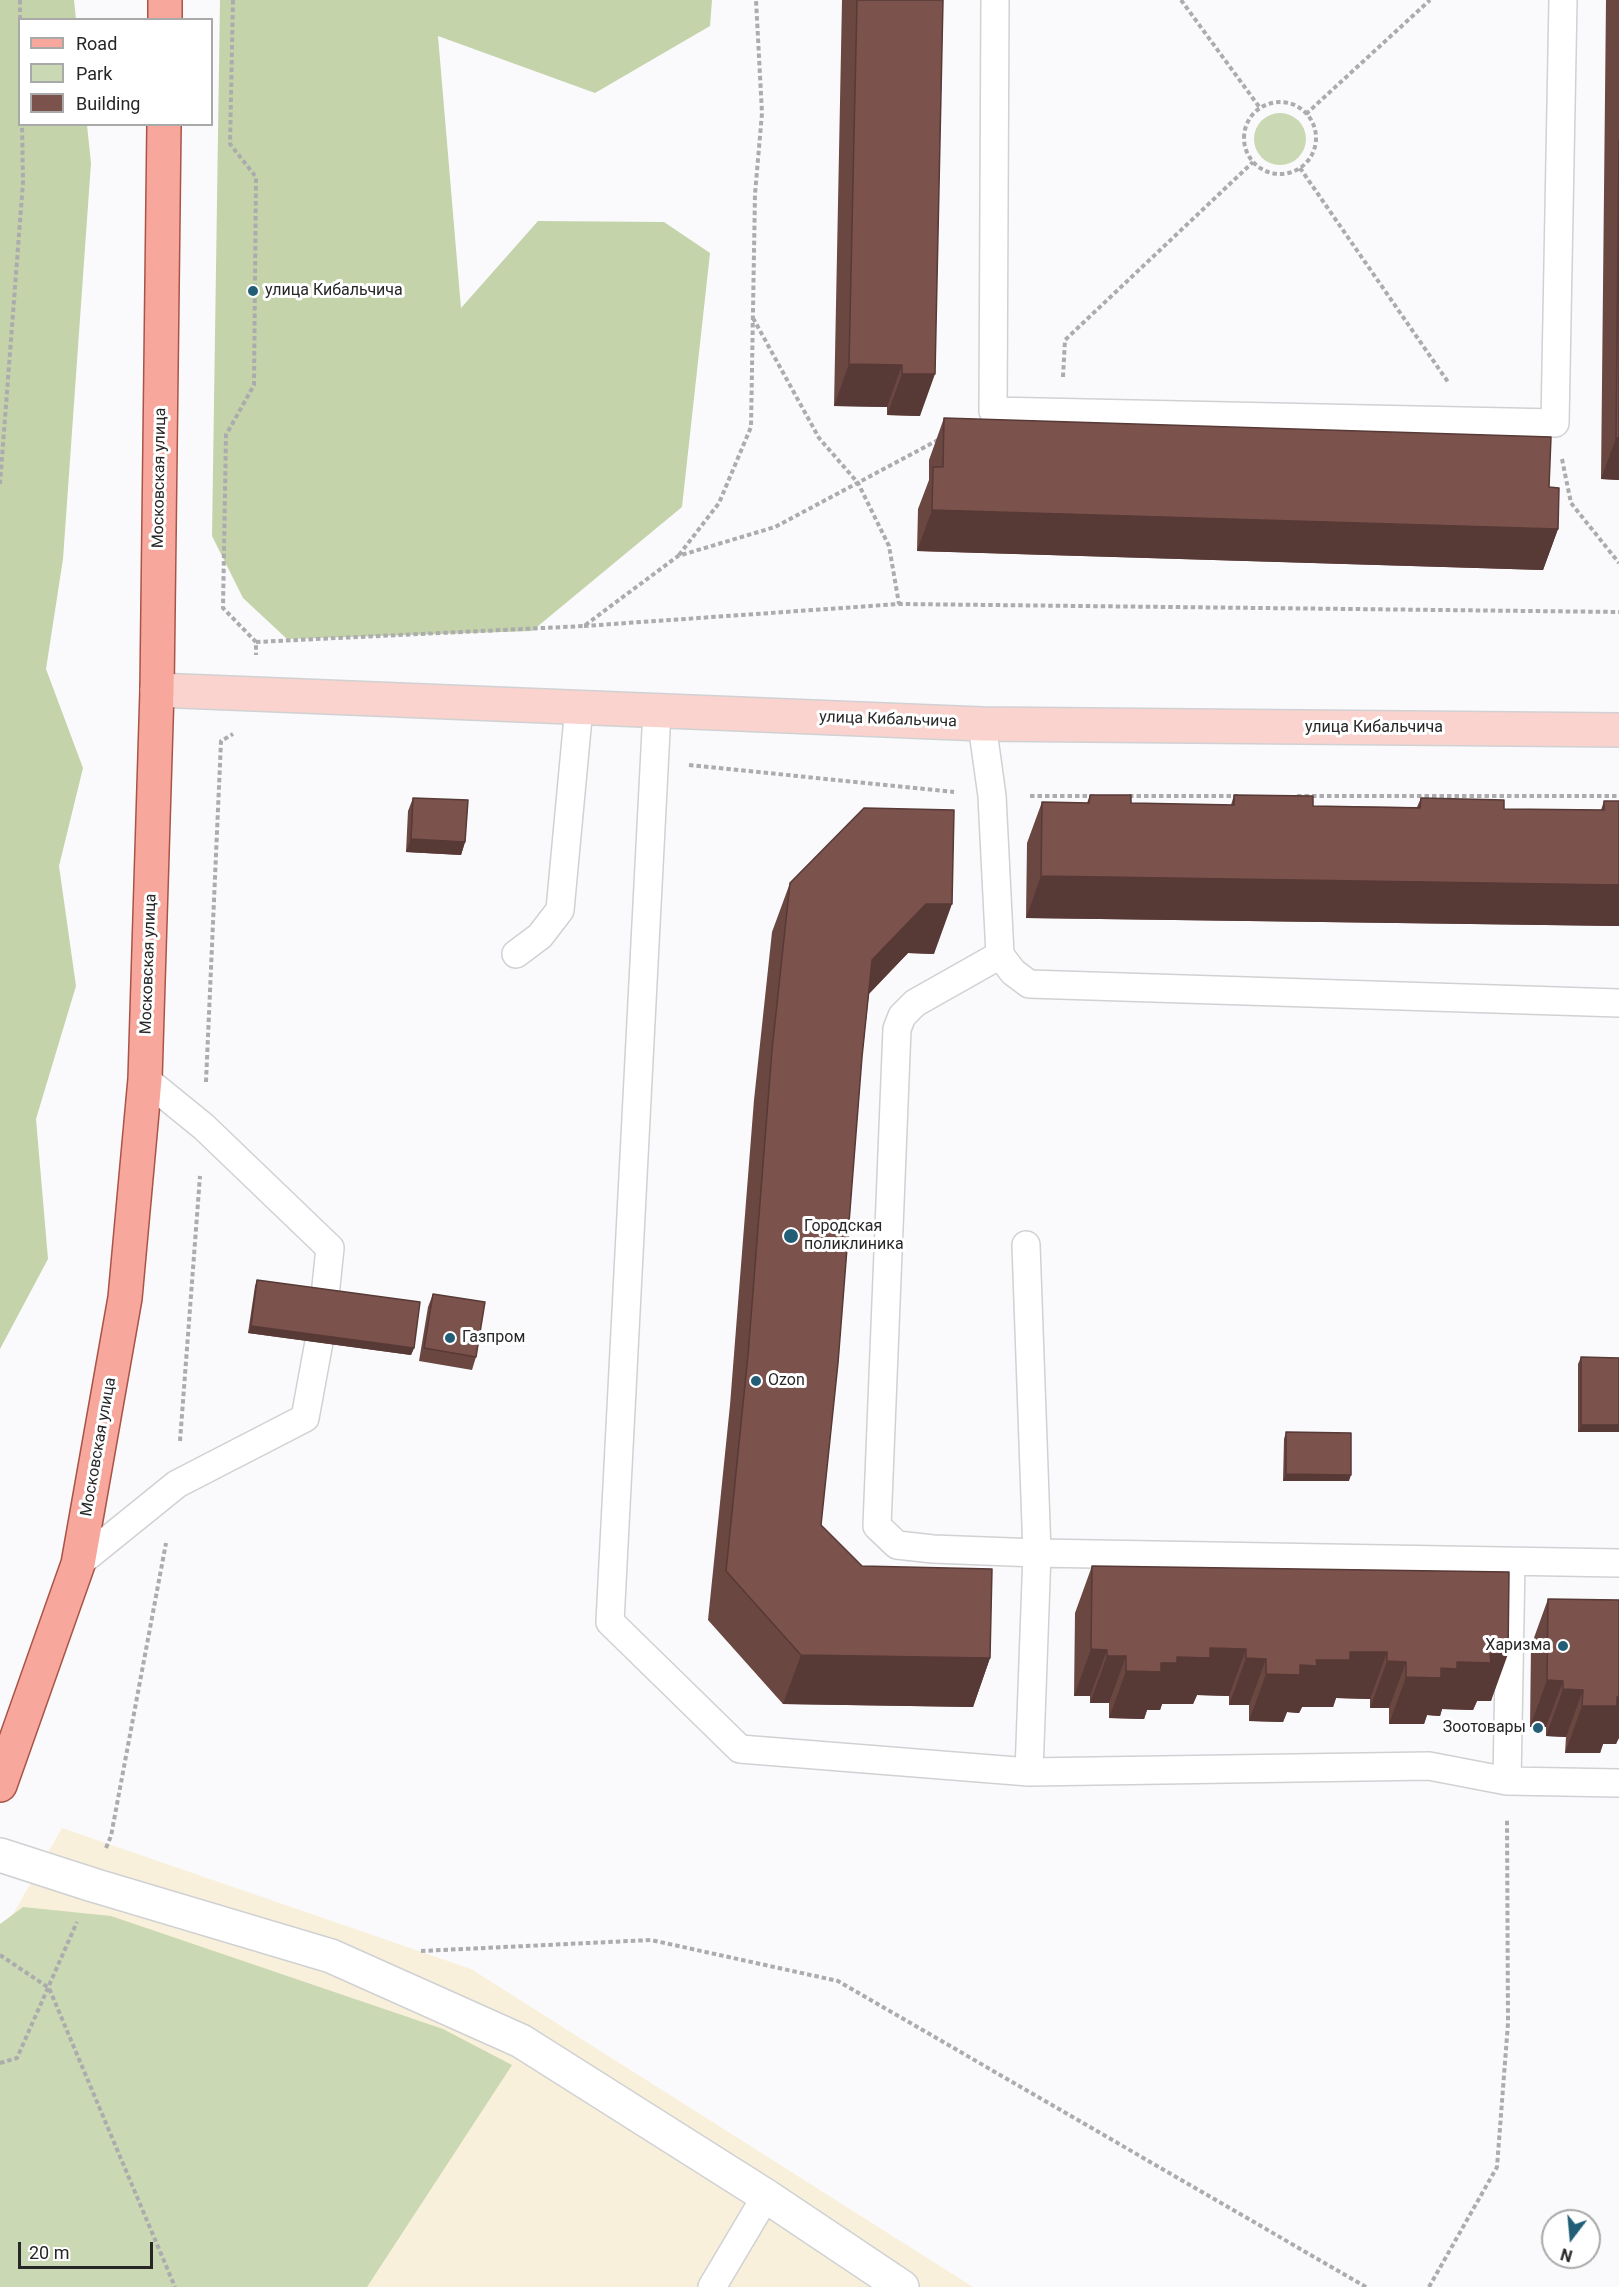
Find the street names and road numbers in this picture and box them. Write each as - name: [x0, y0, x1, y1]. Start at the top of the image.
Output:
- street label: Московская улица: [149, 408, 171, 548]
- street label: улица Кибальчича: [819, 708, 957, 732]
- street label: улица Кибальчича: [1305, 718, 1443, 738]
- street label: Московская улица: [137, 893, 161, 1035]
- street label: Московская улица: [77, 1376, 121, 1518]

